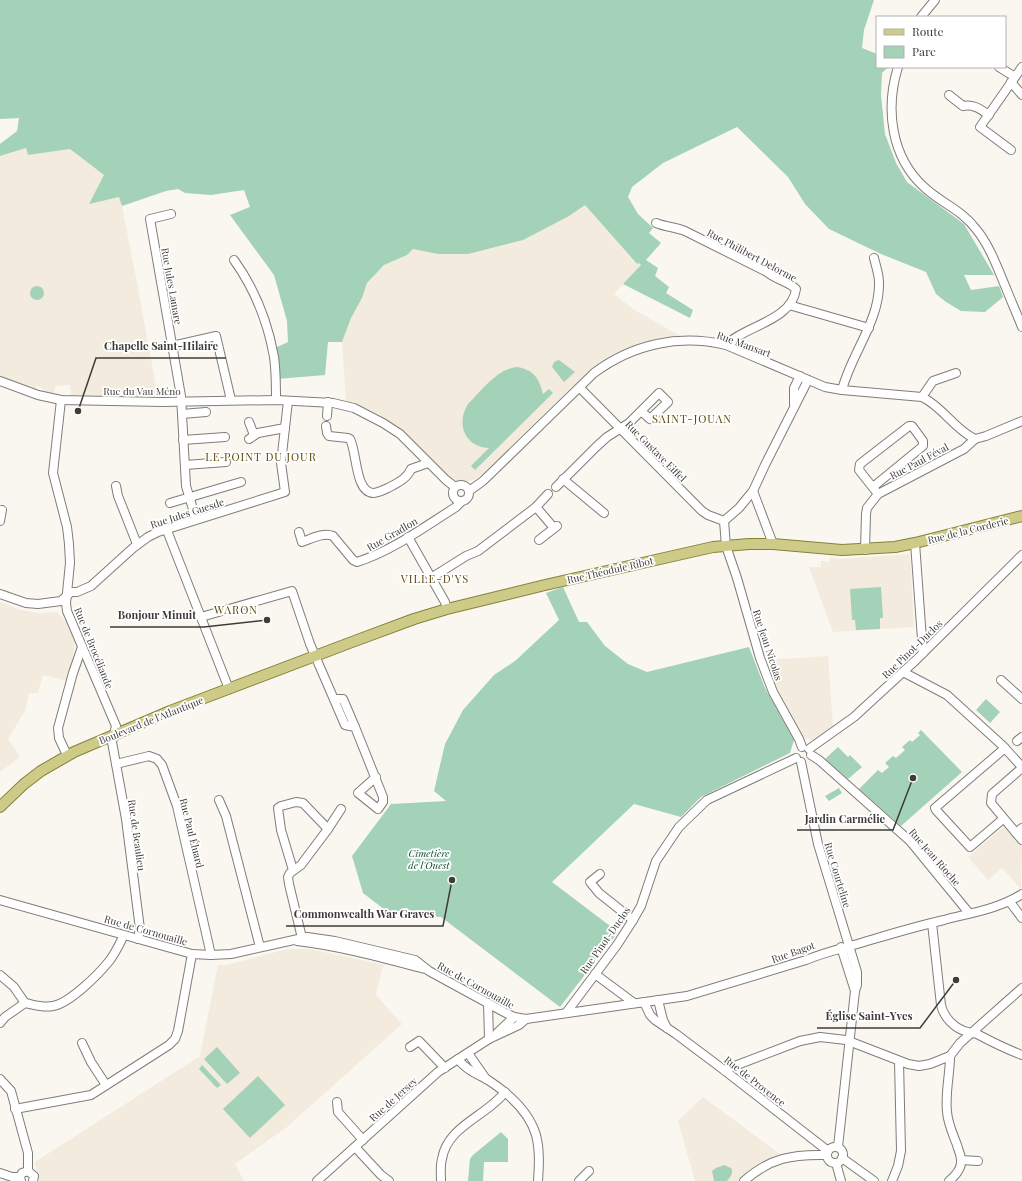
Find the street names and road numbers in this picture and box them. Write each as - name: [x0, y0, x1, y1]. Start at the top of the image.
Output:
- street label: Rue Philibert Delorme: [705, 225, 799, 285]
- street label: Rue Jules Lamare: [158, 247, 186, 325]
- street label: Rue Mansart: [715, 328, 774, 360]
- street label: Rue du Vau Méno: [103, 384, 181, 398]
- street label: Rue Gustave Eiffel: [622, 417, 690, 485]
- street label: Rue Paul Féval: [887, 440, 951, 482]
- street label: Rue Jules Guesde: [148, 494, 226, 532]
- street label: Rue de la Corderie: [926, 513, 1010, 547]
- street label: Rue Gradlon: [364, 514, 420, 554]
- street label: Rue Théodule Ribot: [565, 553, 655, 587]
- street label: Rue de Brocéliande: [71, 605, 117, 691]
- street label: Rue Jean Nicolas: [750, 608, 786, 682]
- street label: Rue Pinot-Duclos: [879, 616, 945, 682]
- street label: Boulevard de l'Atlantique: [97, 693, 205, 747]
- street label: Rue Paul Éluard: [177, 797, 207, 870]
- street label: Rue de Beaulieu: [125, 798, 149, 872]
- street label: Rue Jean Rioche: [906, 825, 964, 889]
- street label: Rue Courteline: [821, 840, 855, 910]
- street label: Rue Pinot-Duclos: [577, 904, 633, 976]
- street label: Rue de Cornouaille: [103, 911, 189, 949]
- street label: Rue Bagot: [769, 938, 817, 966]
- street label: Rue de Cornouaille: [435, 958, 517, 1012]
- street label: Rue de Provence: [721, 1053, 789, 1109]
- street label: Rue de Jersey: [366, 1074, 420, 1124]

